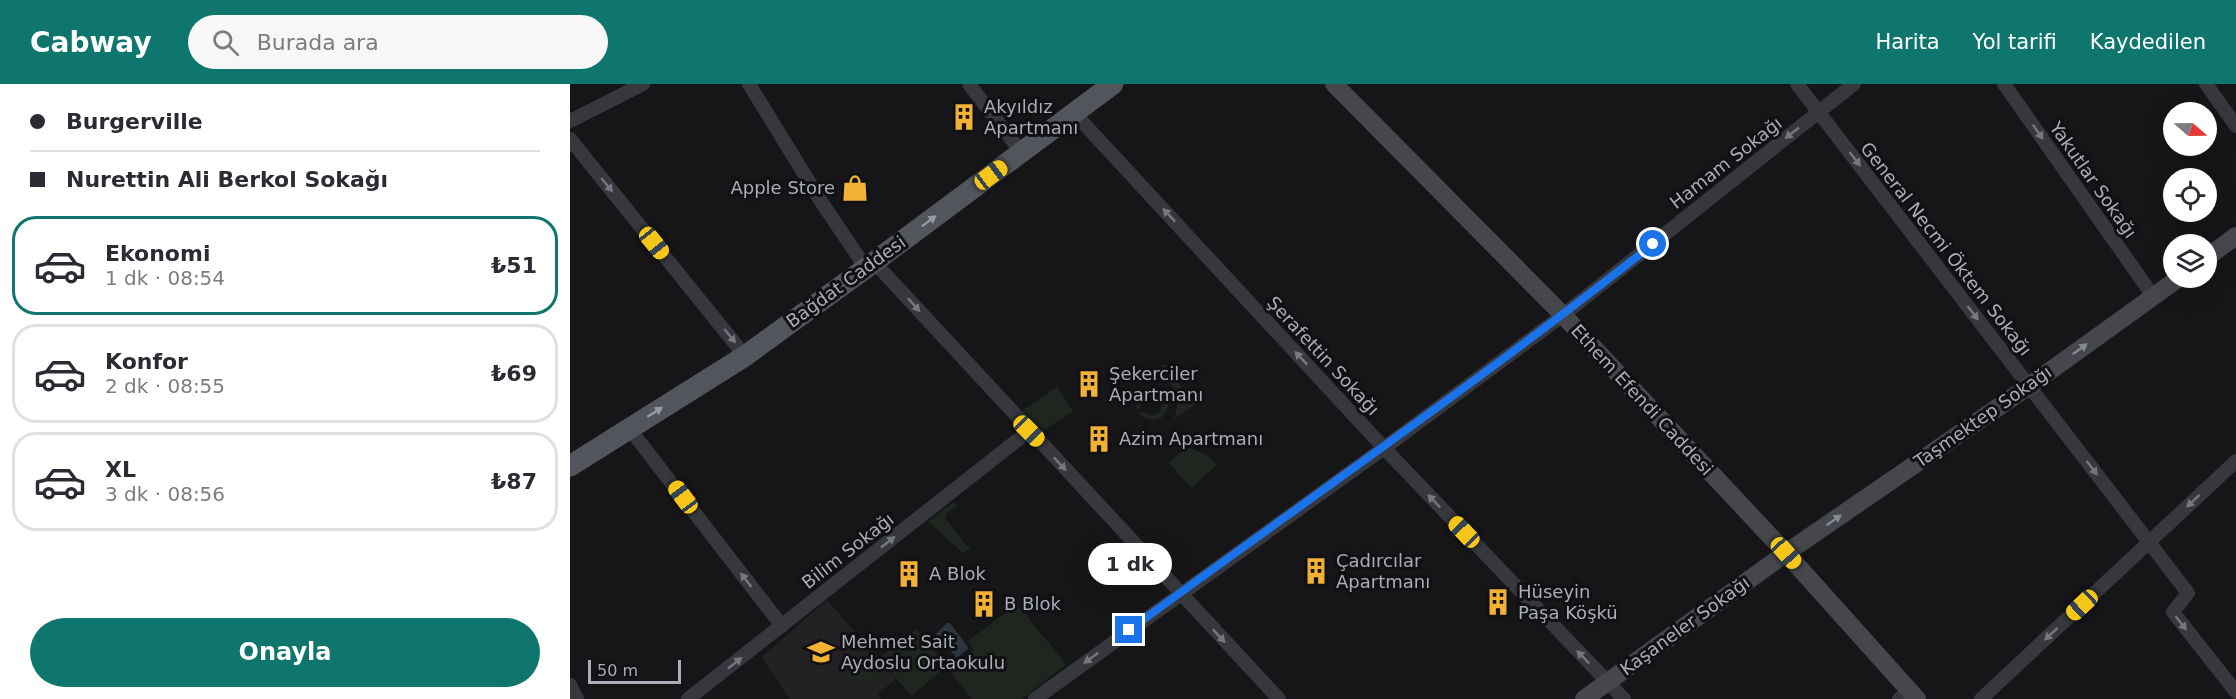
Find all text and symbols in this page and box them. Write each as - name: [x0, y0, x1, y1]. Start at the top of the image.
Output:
- search box: [188, 15, 608, 69]
- text: Cabway: [30, 26, 152, 59]
- icon: search: [209, 26, 242, 59]
- text: Burada ara: [257, 30, 379, 55]
- text: Harita: [1875, 30, 1940, 54]
- text: Yol tarifi: [1973, 30, 2057, 54]
- text: Kaydedilen: [2090, 30, 2206, 54]
- place label: Akyıldız Apartmanı: [984, 96, 1078, 138]
- building icon: Akyıldız Apartmanı: [949, 102, 979, 132]
- north arrow: [2163, 102, 2217, 156]
- map controls: [2163, 102, 2217, 288]
- text: Burgerville: [66, 109, 203, 134]
- street label: Hamam Sokağı: [1665, 112, 1786, 213]
- street label: Yakutlar Sokağı: [2045, 117, 2141, 242]
- one-way arrow: [2032, 123, 2044, 139]
- one-way arrow: [1784, 127, 1800, 140]
- street label: General Necmi Öktem Sokağı: [1856, 138, 2036, 360]
- one-way arrow: [1848, 151, 1860, 166]
- car: [971, 157, 1011, 193]
- text: Nurettin Ali Berkol Sokağı: [66, 167, 388, 192]
- button: locate: [2163, 168, 2217, 222]
- shop icon: Apple Store: [840, 173, 870, 203]
- one-way arrow: [600, 177, 613, 192]
- place label: Apple Store: [730, 177, 835, 198]
- one-way arrow: [1162, 208, 1176, 222]
- one-way arrow: [922, 215, 937, 227]
- car: [636, 223, 672, 263]
- route start: [1639, 230, 1666, 257]
- street label: Bağdat Caddesi: [782, 231, 909, 332]
- button: layers: [2163, 234, 2217, 288]
- icon: car: [33, 239, 87, 293]
- text: Ekonomi: [105, 241, 210, 266]
- text: ₺51: [491, 253, 537, 278]
- text: 1 dk · 08:54: [105, 266, 225, 290]
- street label: Şerafettin Sokağı: [1263, 292, 1384, 419]
- one-way arrow: [907, 298, 921, 313]
- one-way arrow: [1967, 306, 1979, 321]
- street label: Ethem Efendi Caddesi: [1567, 320, 1718, 479]
- one-way arrow: [723, 329, 735, 344]
- one-way arrow: [2072, 343, 2088, 355]
- icon: car: [33, 347, 87, 401]
- text: Konfor: [105, 349, 188, 374]
- one-way arrow: [1295, 351, 1308, 366]
- text: ₺69: [491, 361, 537, 386]
- street label: Taşmektep Sokağı: [1909, 361, 2055, 472]
- place label: Şekerciler Apartmanı: [1109, 363, 1203, 405]
- building icon: Şekerciler Apartmanı: [1074, 369, 1104, 399]
- text: 2 dk · 08:55: [105, 374, 225, 398]
- one-way arrow: [647, 407, 663, 418]
- car: [1010, 412, 1048, 450]
- building icon: Azim Apartmanı: [1084, 424, 1114, 454]
- place label: Azim Apartmanı: [1119, 428, 1263, 449]
- icon: car: [33, 455, 87, 509]
- one-way arrow: [1053, 456, 1067, 470]
- text: XL: [105, 457, 136, 482]
- one-way arrow: [2086, 460, 2098, 476]
- text: ₺87: [491, 469, 537, 494]
- car: [665, 477, 701, 517]
- text: 3 dk · 08:56: [105, 482, 225, 506]
- one-way arrow: [1427, 493, 1441, 508]
- one-way arrow: [2187, 493, 2201, 507]
- street label: Bilim Sokağı: [798, 508, 898, 593]
- car: [1445, 513, 1483, 551]
- one-way arrow: [1826, 515, 1842, 526]
- car: [1767, 534, 1805, 572]
- one-way arrow: [880, 537, 895, 549]
- callout: 1 dk: [1087, 543, 1171, 585]
- place label: Çadırcılar Apartmanı: [1336, 550, 1430, 592]
- text: 1 dk: [1106, 552, 1154, 576]
- building icon: Çadırcılar Apartmanı: [1301, 556, 1331, 586]
- building icon: A Blok: [894, 559, 924, 589]
- place label: A Blok: [929, 563, 986, 584]
- one-way arrow: [741, 572, 753, 587]
- street label: Kaşaneler Sokağı: [1616, 572, 1753, 680]
- place label: Hüseyin Paşa Köşkü: [1518, 581, 1618, 623]
- car: [2063, 586, 2101, 624]
- building icon: Hüseyin Paşa Köşkü: [1483, 587, 1513, 617]
- building icon: B Blok: [969, 589, 999, 619]
- place label: B Blok: [1004, 593, 1061, 614]
- one-way arrow: [2175, 615, 2188, 631]
- route end: [1115, 616, 1142, 643]
- button: Onayla: [30, 618, 540, 687]
- one-way arrow: [2043, 627, 2058, 641]
- one-way arrow: [1212, 629, 1226, 643]
- place label: Mehmet Sait Aydoslu Ortaokulu: [841, 631, 1005, 673]
- school or university icon: Mehmet Sait Aydoslu Ortaokulu: [806, 637, 836, 667]
- one-way arrow: [1577, 650, 1591, 664]
- one-way arrow: [1083, 652, 1099, 664]
- scale bar: [588, 657, 681, 684]
- one-way arrow: [727, 658, 742, 670]
- text: 50 m: [597, 661, 638, 680]

